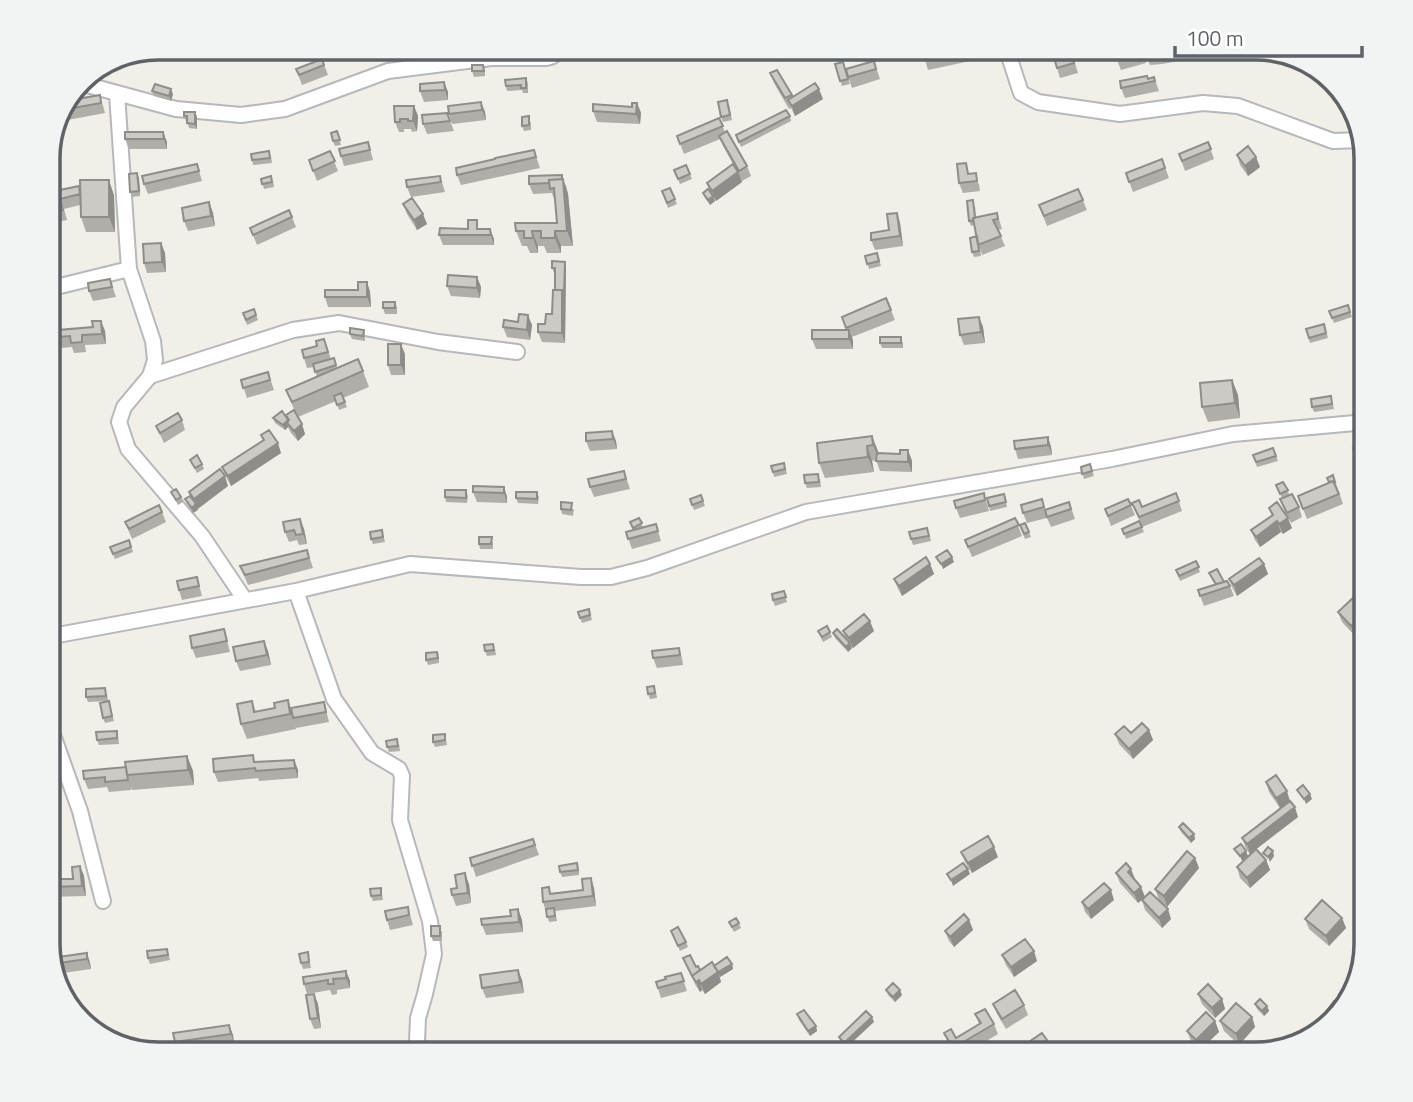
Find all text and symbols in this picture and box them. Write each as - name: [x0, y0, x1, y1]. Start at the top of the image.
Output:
- scale bar: [1175, 14, 1362, 58]
- text: 100 m: [1186, 22, 1243, 54]

